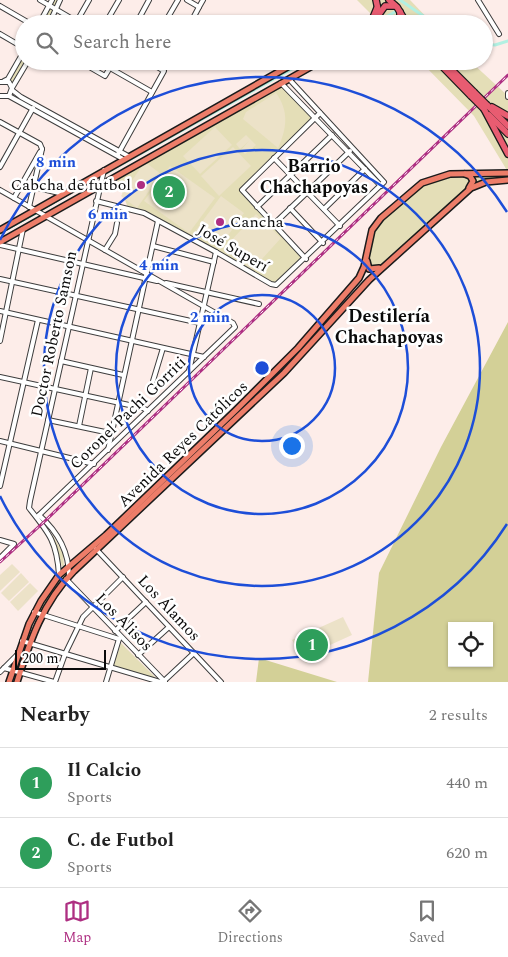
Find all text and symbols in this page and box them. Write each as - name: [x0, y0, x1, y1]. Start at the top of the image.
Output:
- search box: [15, 15, 493, 70]
- text: Search here: [73, 28, 172, 57]
- icon: search: [33, 29, 61, 57]
- text: 8 min: [36, 151, 76, 174]
- district label: Barrio Chachapoyas: [260, 153, 368, 201]
- place label: Cabcha de futbol: [11, 173, 131, 197]
- pin: 2: [153, 173, 185, 211]
- marker: Cabcha de futbol: [135, 179, 147, 191]
- text: 6 min: [88, 203, 128, 226]
- place label: Cancha: [230, 210, 284, 234]
- marker: Cancha: [214, 216, 226, 228]
- street label: José Superí: [193, 218, 274, 279]
- street label: Doctor Roberto Samson: [25, 249, 83, 419]
- text: 4 min: [139, 254, 179, 277]
- district label: Destilería Chachapoyas: [335, 303, 443, 351]
- text: 2 min: [190, 306, 230, 329]
- street label: Coronel Pachi Gorriti: [64, 351, 192, 475]
- centre of rings: [253, 359, 271, 377]
- street label: Avenida Reyes Católicos: [112, 375, 254, 513]
- your location: [279, 433, 305, 459]
- street label: Los Álamos: [132, 569, 206, 647]
- street label: Los Alisos: [90, 587, 158, 657]
- map controls: [448, 622, 493, 667]
- button: locate: [448, 622, 493, 667]
- pin: 1: [296, 626, 328, 664]
- scale bar: [15, 647, 106, 670]
- text: 200 m: [22, 648, 59, 669]
- text: Nearby: [20, 699, 90, 731]
- text: 2 results: [429, 703, 488, 727]
- text: Il Calcio: [67, 756, 141, 785]
- text: 1: [32, 771, 40, 795]
- text: 440 m: [446, 771, 488, 795]
- text: Sports: [67, 785, 112, 809]
- text: C. de Futbol: [67, 826, 174, 855]
- text: 2: [32, 841, 40, 865]
- text: 620 m: [446, 841, 488, 865]
- text: Sports: [67, 855, 112, 879]
- tab: Map: [63, 897, 91, 948]
- tab: Directions: [217, 897, 283, 948]
- tab: Saved: [409, 897, 445, 948]

